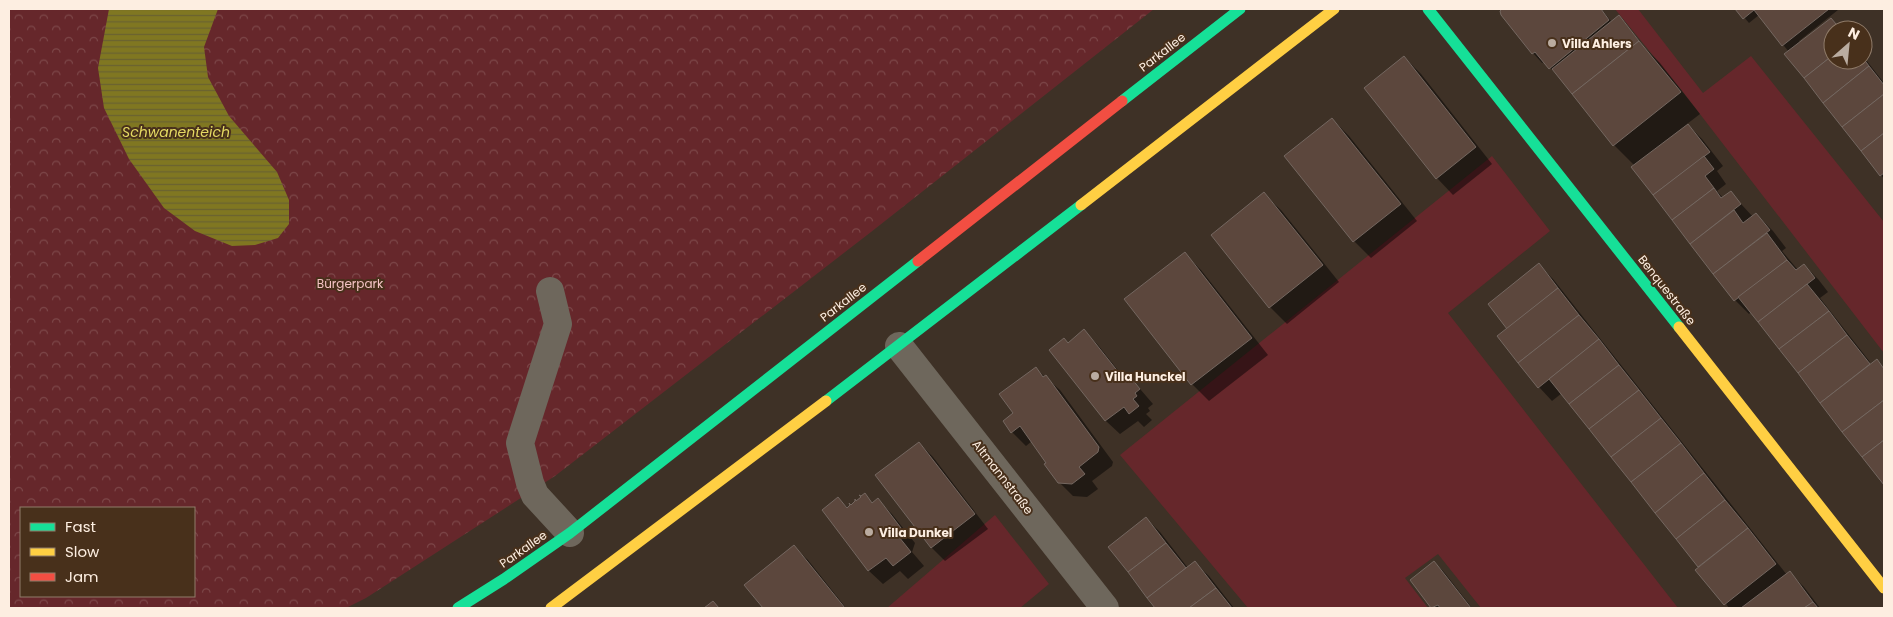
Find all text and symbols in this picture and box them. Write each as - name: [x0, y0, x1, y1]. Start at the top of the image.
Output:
- north arrow: [1823, 20, 1873, 70]
- text: N: [1845, 22, 1863, 45]
- street label: Parkallee: [1135, 28, 1189, 76]
- place label: Villa Ahlers: [1562, 35, 1632, 52]
- marker: Villa Ahlers: [1546, 37, 1558, 49]
- water label: Schwanenteich: [122, 122, 230, 142]
- street label: Benquestraße: [1634, 251, 1700, 329]
- park label: Bürgerpark: [317, 275, 384, 292]
- street label: Parkallee: [816, 278, 870, 326]
- place label: Villa Hunckel: [1105, 368, 1186, 385]
- marker: Villa Hunckel: [1089, 370, 1101, 382]
- street label: Altmannstraße: [969, 436, 1037, 518]
- legend: [20, 507, 195, 597]
- text: Fast: [65, 516, 96, 537]
- place label: Villa Dunkel: [879, 524, 952, 541]
- street label: Parkallee: [496, 526, 550, 572]
- marker: Villa Dunkel: [863, 526, 875, 538]
- text: Slow: [65, 541, 100, 562]
- text: Jam: [65, 566, 99, 587]

